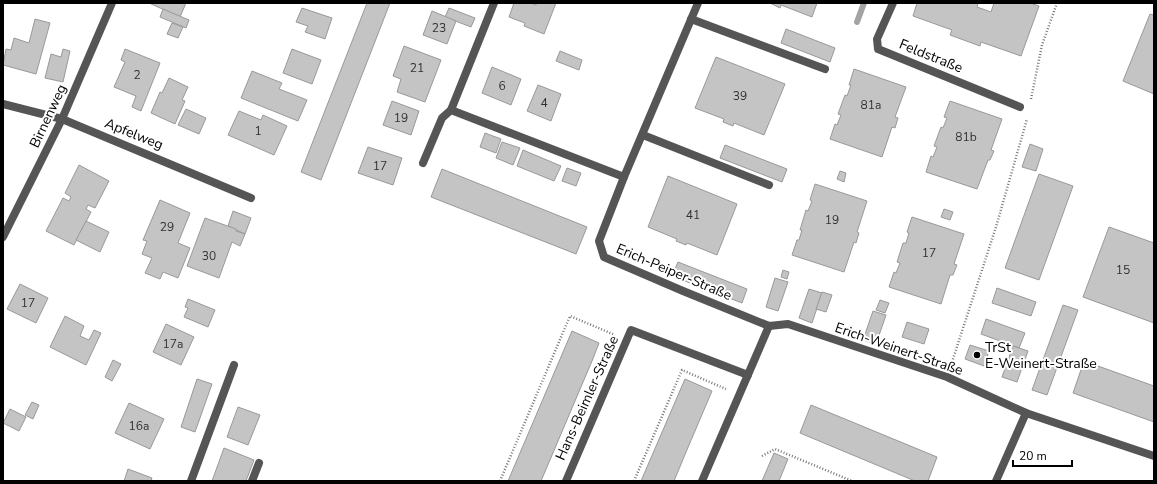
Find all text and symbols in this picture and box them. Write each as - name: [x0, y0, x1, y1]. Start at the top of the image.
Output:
- house number: 23: [432, 20, 446, 36]
- street label: Feldstraße: [896, 35, 966, 77]
- house number: 21: [410, 60, 424, 76]
- house number: 2: [133, 67, 141, 83]
- house number: 6: [498, 78, 506, 94]
- street label: Birnenweg: [25, 81, 71, 151]
- house number: 39: [733, 88, 747, 104]
- house number: 4: [540, 95, 548, 111]
- house number: 81a: [861, 97, 881, 113]
- house number: 19: [394, 110, 408, 126]
- street label: Apfelweg: [102, 114, 166, 154]
- house number: 1: [254, 123, 262, 139]
- house number: 81b: [955, 129, 977, 145]
- house number: 17: [373, 158, 387, 174]
- house number: 41: [686, 207, 700, 223]
- house number: 19: [825, 212, 839, 228]
- house number: 29: [160, 219, 174, 235]
- street label: Erich-Peiper-Straße: [613, 239, 735, 305]
- house number: 17: [922, 245, 936, 261]
- house number: 30: [202, 248, 216, 264]
- house number: 15: [1116, 262, 1130, 278]
- house number: 17: [21, 295, 35, 311]
- street label: Erich-Weinert-Straße: [832, 318, 966, 380]
- street label: Hans-Beimler-Straße: [551, 333, 623, 463]
- house number: 17a: [163, 336, 183, 352]
- place label: TrSt E-Weinert-Straße: [985, 338, 1097, 373]
- marker: TrSt E-Weinert-Straße: [972, 350, 982, 360]
- house number: 16a: [129, 418, 149, 434]
- scale bar: [1013, 442, 1072, 468]
- text: 20 m: [1019, 448, 1047, 464]

